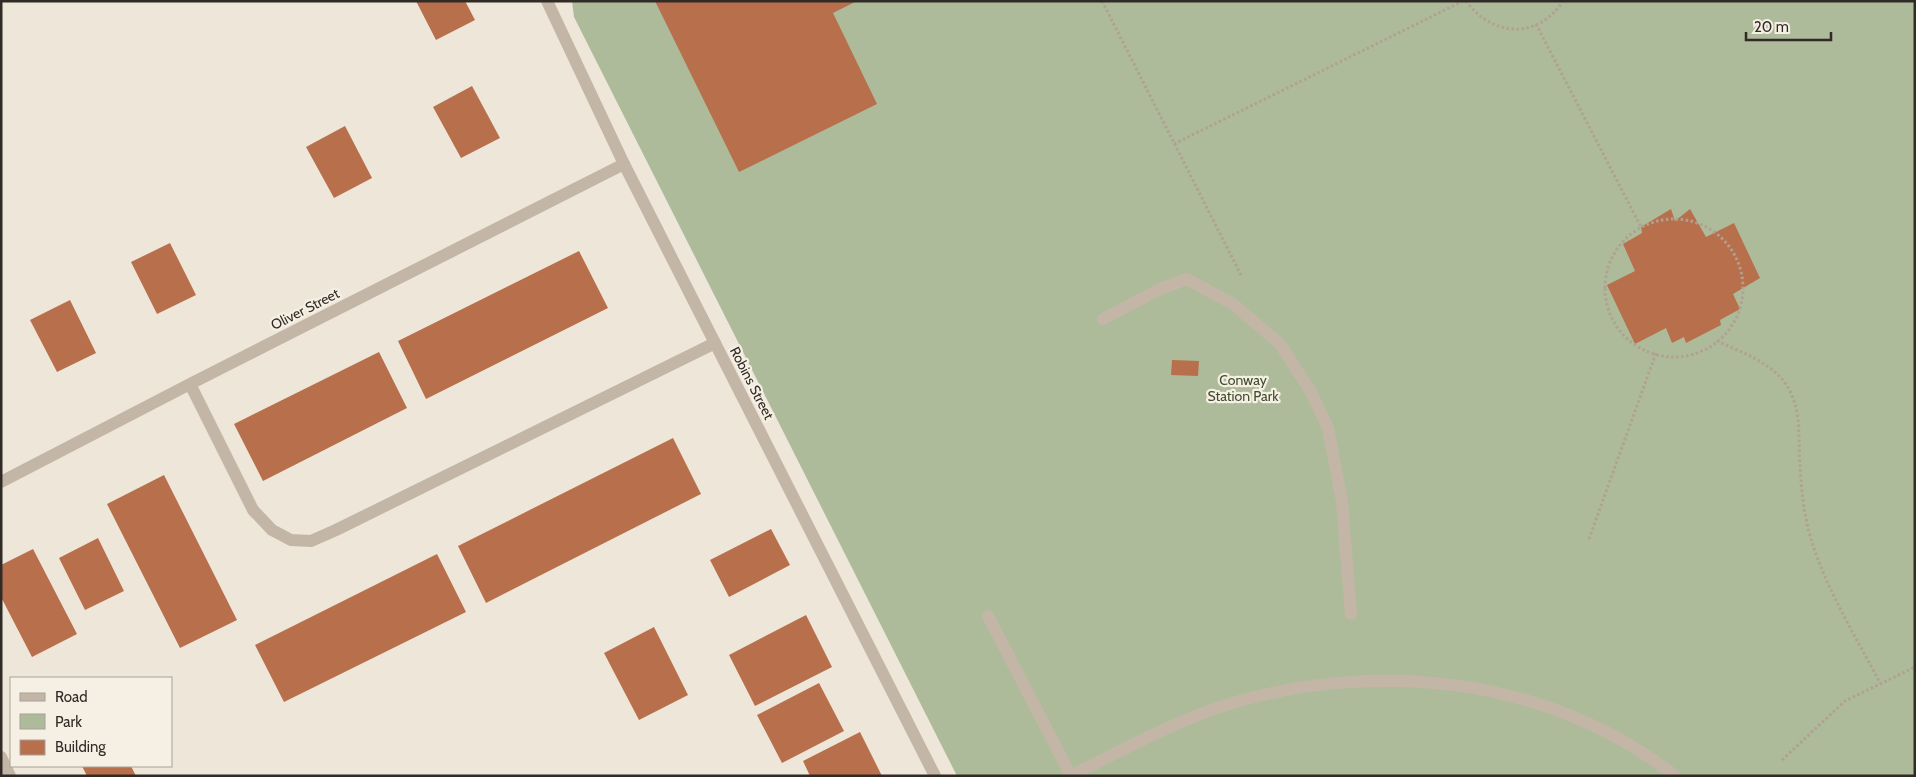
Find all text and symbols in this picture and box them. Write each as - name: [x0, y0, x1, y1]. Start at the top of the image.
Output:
- scale bar: [1746, 10, 1831, 42]
- text: 20 m: [1754, 18, 1789, 36]
- street label: Oliver Street: [268, 284, 343, 334]
- street label: Robins Street: [726, 344, 778, 423]
- park label: Conway Station Park: [1208, 371, 1279, 405]
- legend: [10, 677, 172, 767]
- text: Road: [55, 688, 88, 706]
- text: Park: [55, 713, 82, 731]
- text: Building: [55, 738, 106, 756]

